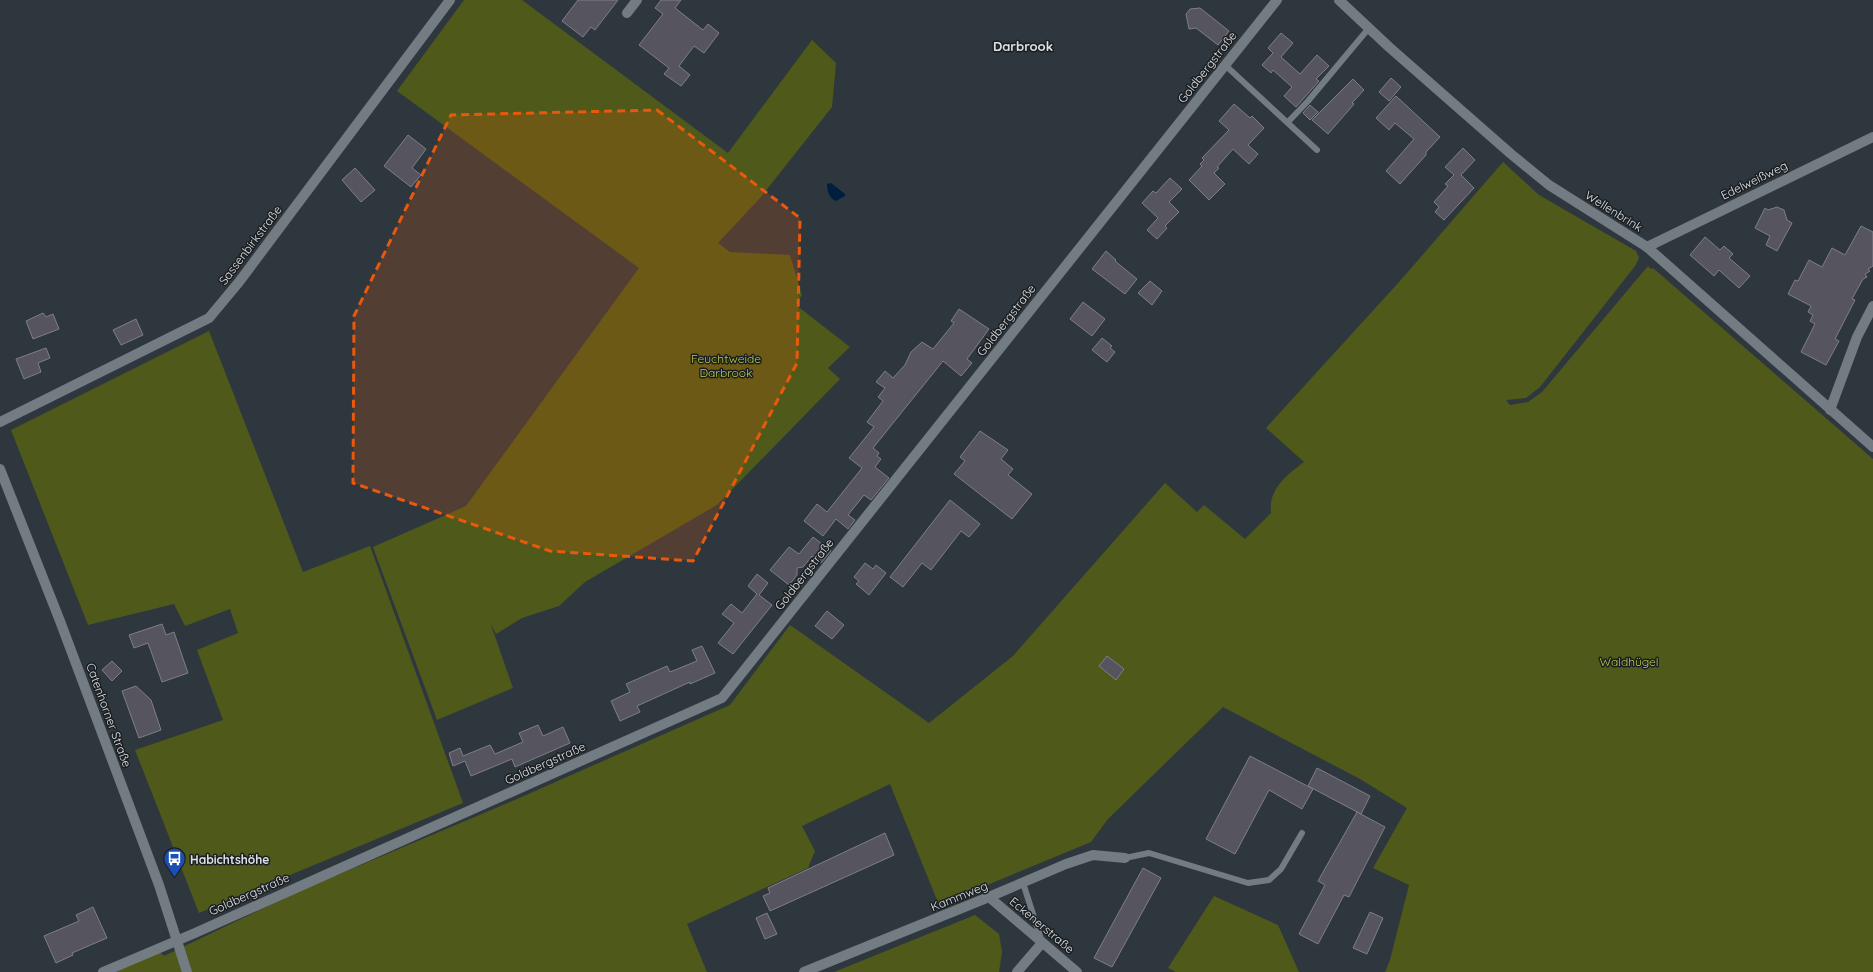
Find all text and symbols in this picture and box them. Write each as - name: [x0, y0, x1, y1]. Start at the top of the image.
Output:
- street label: Goldbergstraße: [1174, 28, 1240, 106]
- district label: Darbrook: [993, 38, 1053, 54]
- street label: Edelweißweg: [1718, 157, 1790, 203]
- street label: Wellenbrink: [1582, 187, 1646, 235]
- street label: Sassenbirkstraße: [215, 202, 285, 288]
- street label: Goldbergstraße: [973, 281, 1039, 359]
- park label: Feuchtweide Darbrook: [691, 351, 761, 380]
- street label: Goldbergstraße: [771, 535, 837, 613]
- park label: Waldhügel: [1600, 654, 1658, 669]
- street label: Catenhorner Straße: [83, 661, 135, 769]
- street label: Goldbergstraße: [502, 738, 588, 788]
- bus stop icon: Habichtshöhe: [161, 846, 187, 879]
- place label: Habichtshöhe: [190, 852, 269, 867]
- street label: Goldbergstraße: [206, 869, 292, 919]
- street label: Kammweg: [928, 878, 990, 914]
- street label: Eckenerstraße: [1007, 894, 1078, 957]

